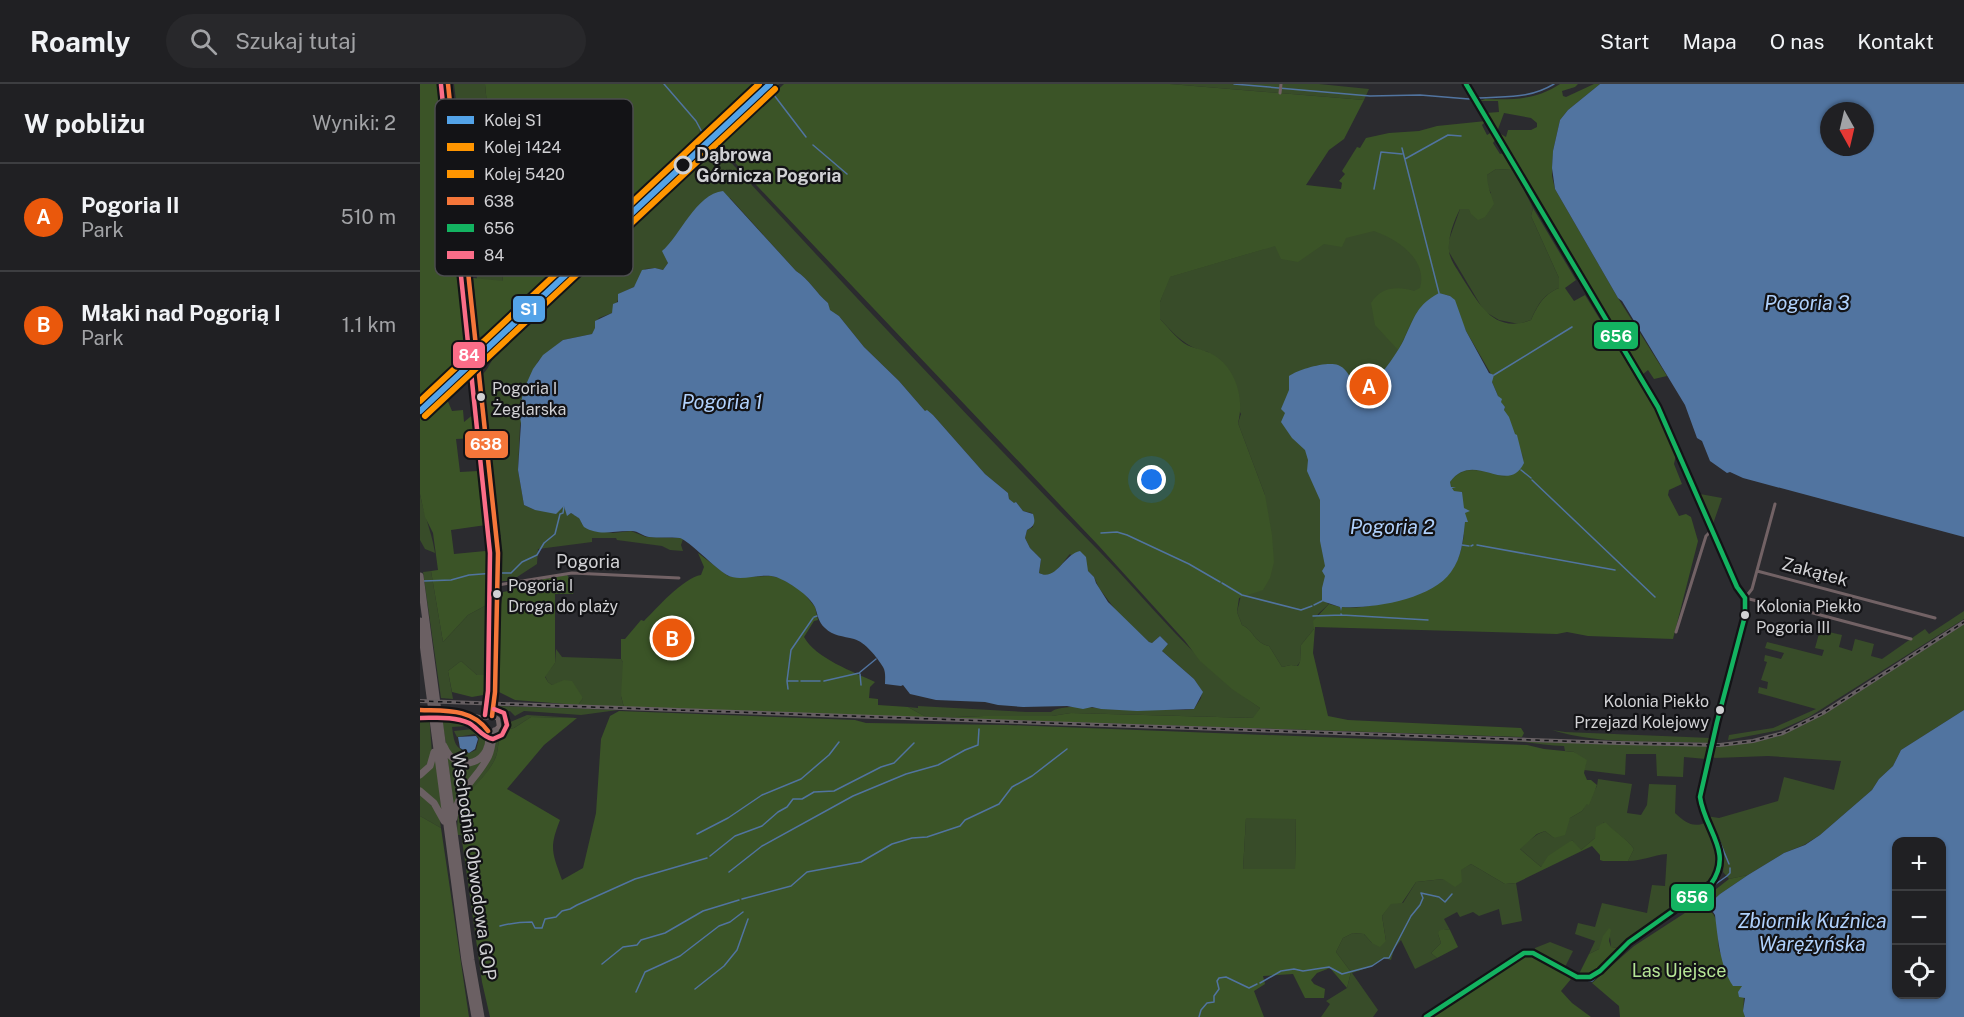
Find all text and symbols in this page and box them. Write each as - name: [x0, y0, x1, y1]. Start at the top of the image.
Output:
- search box: [166, 14, 586, 68]
- text: Roamly: [30, 25, 130, 58]
- icon: search: [187, 25, 220, 58]
- text: Szukaj tutaj: [235, 28, 356, 54]
- text: Start: [1600, 29, 1650, 54]
- text: Mapa: [1683, 29, 1737, 54]
- text: O nas: [1770, 29, 1824, 54]
- text: Kontakt: [1857, 29, 1934, 54]
- legend: [435, 99, 633, 276]
- north arrow: [1820, 102, 1874, 156]
- text: W pobliżu: [24, 108, 145, 139]
- text: Wyniki: 2: [312, 111, 396, 135]
- text: Kolej S1: [484, 111, 542, 130]
- text: Kolej 1424: [484, 138, 561, 157]
- place label: Dąbrowa Górnicza Pogoria: [696, 144, 841, 186]
- marker: Dąbrowa Górnicza Pogoria: [674, 156, 692, 174]
- text: Kolej 5420: [484, 165, 565, 184]
- text: Pogoria II: [81, 192, 180, 218]
- text: 638: [484, 192, 514, 211]
- text: A: [36, 205, 51, 229]
- text: 510 m: [341, 205, 396, 229]
- text: Park: [81, 218, 124, 242]
- text: 656: [484, 219, 514, 238]
- text: 84: [484, 246, 504, 265]
- water label: Pogoria 3: [1764, 291, 1850, 315]
- line badge: S1: [512, 295, 546, 323]
- text: Młaki nad Pogorią I: [81, 300, 281, 326]
- text: S1: [520, 300, 538, 319]
- text: B: [37, 313, 50, 337]
- text: 1.1 km: [342, 313, 396, 337]
- line badge: 656: [1593, 321, 1639, 350]
- text: Park: [81, 326, 124, 350]
- text: 656: [1600, 327, 1632, 346]
- line badge: 84: [452, 341, 486, 369]
- text: 84: [458, 346, 480, 365]
- pin: A: [1350, 364, 1388, 408]
- place label: Pogoria I Żeglarska: [492, 379, 566, 419]
- water label: Pogoria 1: [681, 390, 763, 414]
- marker: Pogoria I Żeglarska: [475, 391, 487, 403]
- line badge: 638: [464, 430, 509, 459]
- text: 638: [470, 435, 502, 454]
- your location: [1137, 465, 1166, 494]
- water label: Pogoria 2: [1350, 515, 1435, 539]
- street label: Pogoria: [556, 551, 620, 572]
- street label: Zakątek: [1780, 553, 1851, 590]
- place label: Pogoria I Droga do plaży: [508, 576, 619, 616]
- marker: Pogoria I Droga do plaży: [491, 588, 503, 600]
- place label: Kolonia Piekło Pogoria III: [1756, 597, 1861, 637]
- marker: Kolonia Piekło Pogoria III: [1739, 609, 1751, 621]
- pin: B: [652, 616, 692, 660]
- place label: Kolonia Piekło Przejazd Kolejowy: [1574, 692, 1709, 732]
- marker: Kolonia Piekło Przejazd Kolejowy: [1714, 704, 1726, 716]
- street label: Wschodnia Obwodowa GOP: [448, 750, 501, 982]
- map controls: [1892, 837, 1946, 999]
- button: +: [1892, 837, 1946, 891]
- line badge: 656: [1670, 883, 1715, 912]
- text: 656: [1676, 888, 1708, 907]
- button: −: [1892, 891, 1946, 945]
- water label: Zbiornik Kuźnica Warężyńska: [1737, 909, 1887, 956]
- button: locate: [1892, 945, 1946, 999]
- park label: Las Ujejsce: [1632, 960, 1726, 981]

